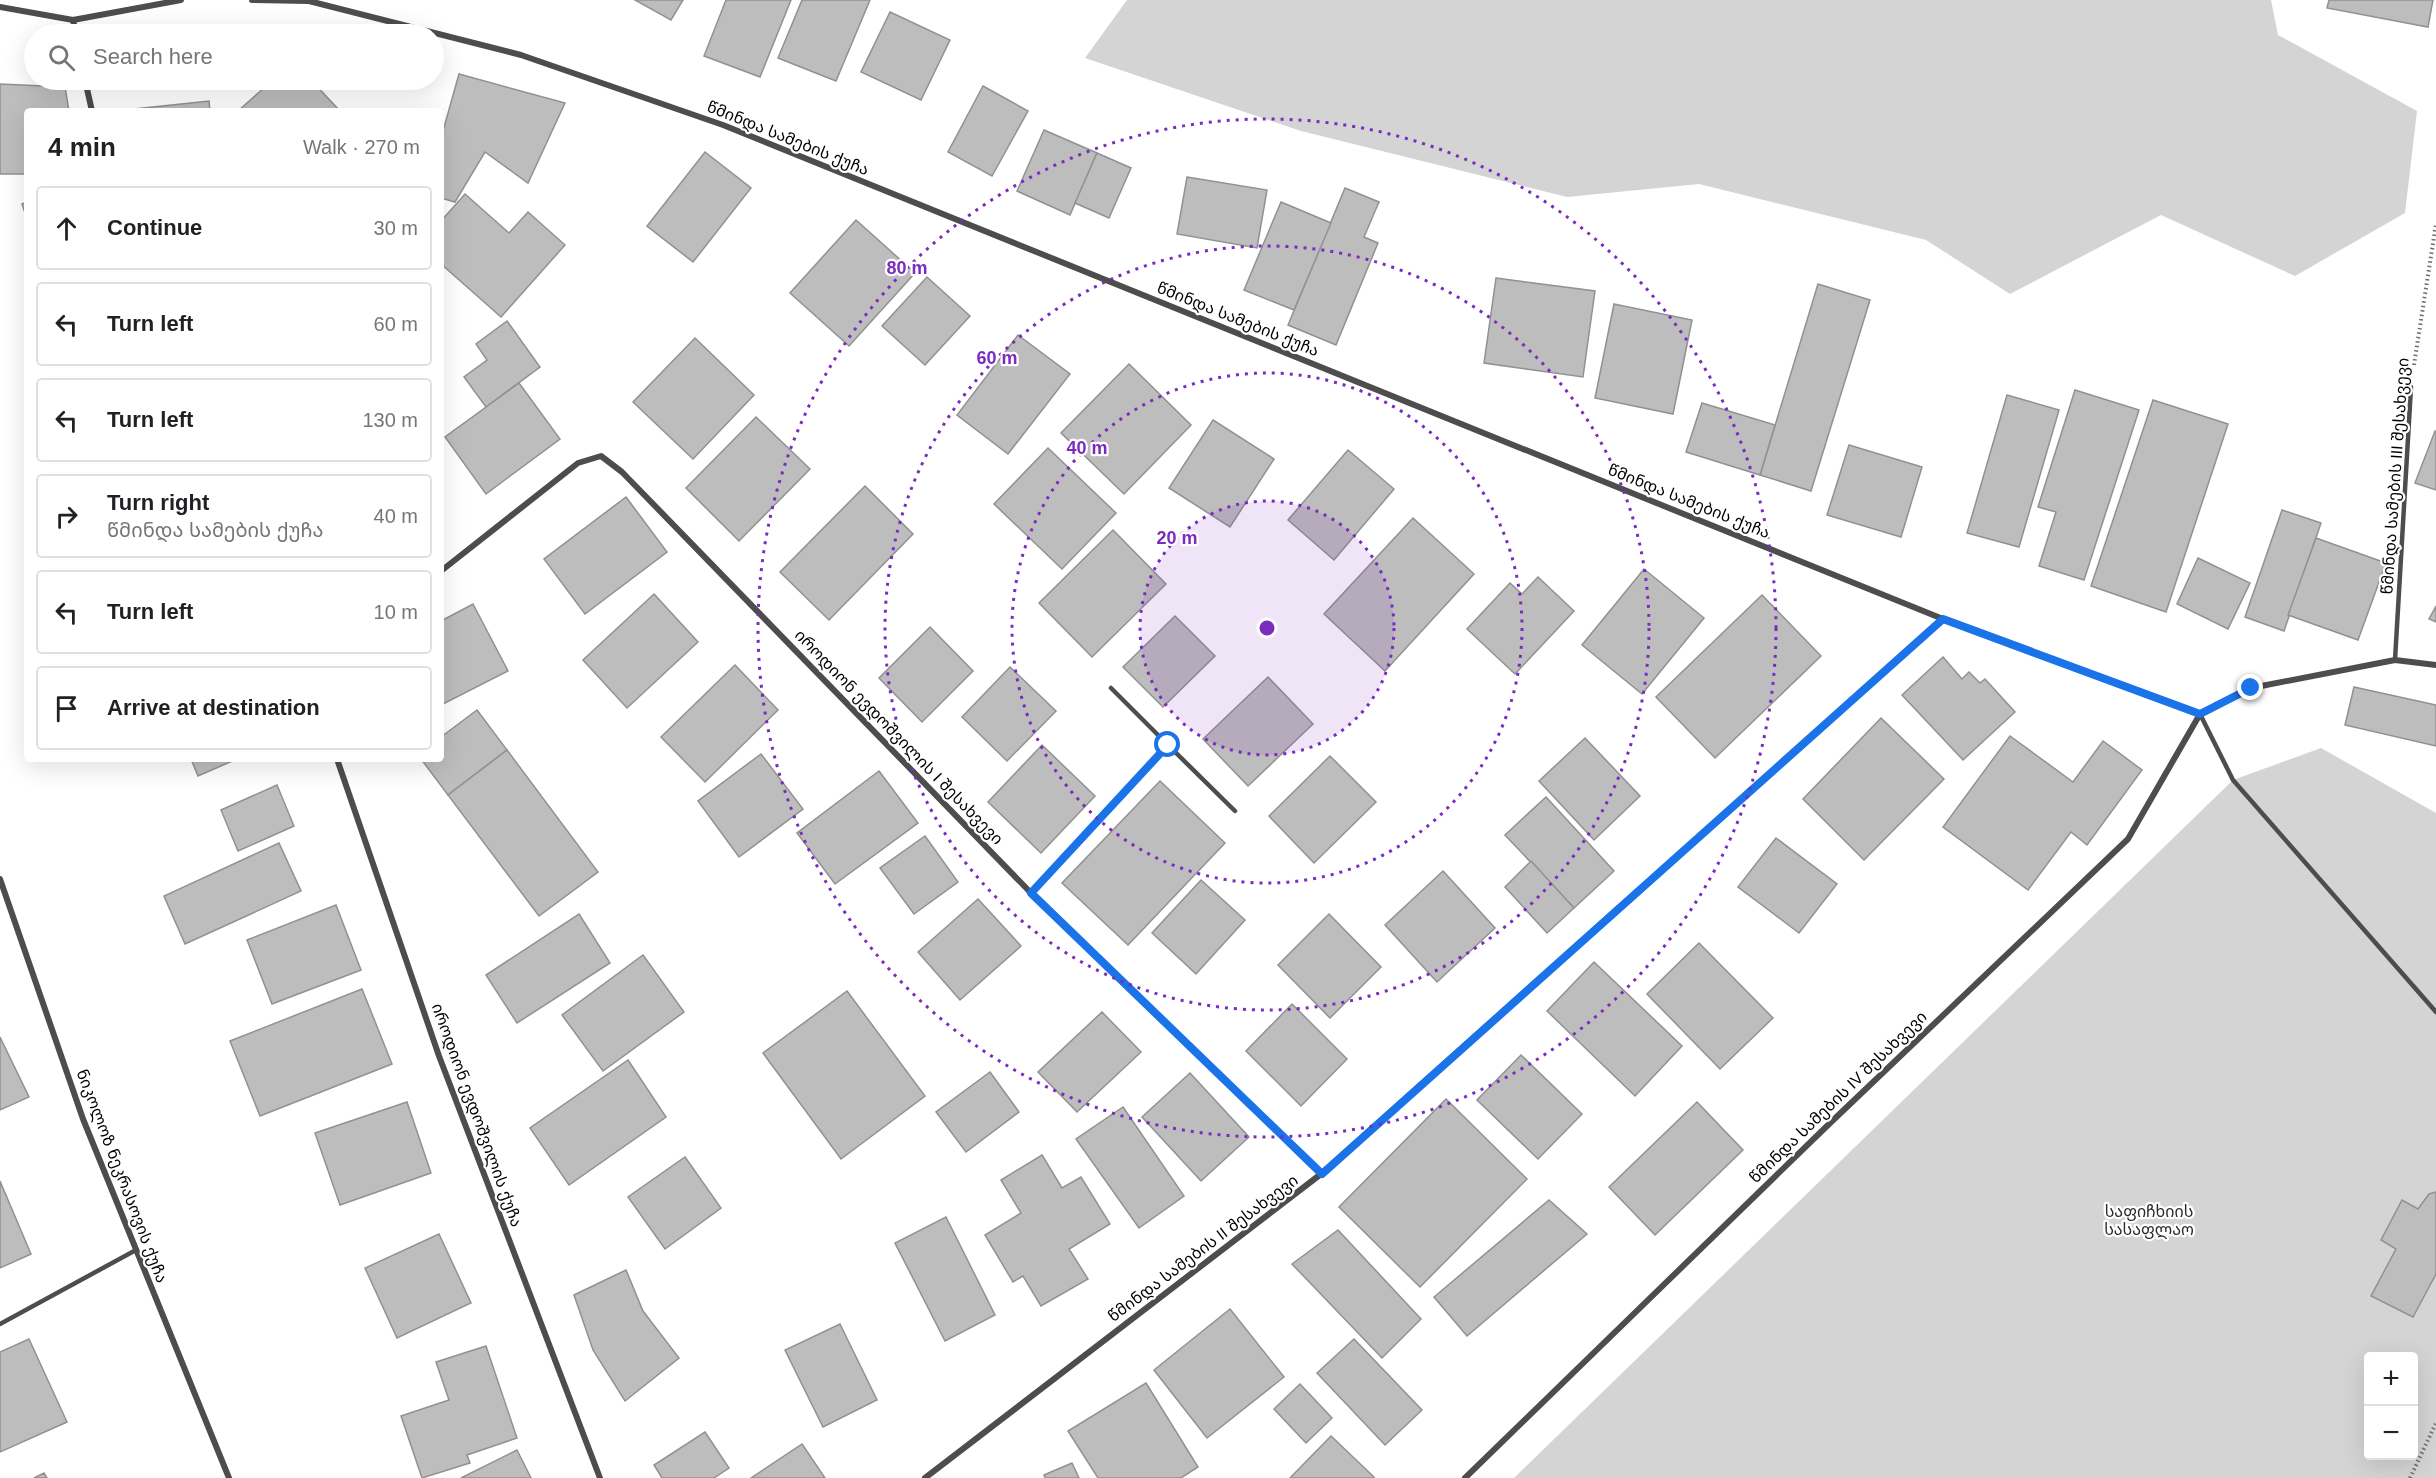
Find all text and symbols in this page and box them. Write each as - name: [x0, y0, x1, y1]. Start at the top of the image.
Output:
- search box: [24, 24, 444, 90]
- icon: search: [45, 41, 78, 74]
- text: Search here: [93, 44, 213, 69]
- street label: წმინდა სამების ქუჩა: [704, 98, 871, 180]
- text: 4 min: [48, 132, 116, 162]
- text: Walk · 270 m: [303, 136, 420, 158]
- icon: ahead: [50, 212, 83, 245]
- text: Continue: [107, 215, 202, 240]
- text: 30 m: [374, 217, 418, 239]
- text: 80 m: [886, 258, 928, 278]
- street label: წმინდა სამების ქუჩა: [1154, 279, 1321, 361]
- icon: left: [50, 308, 83, 341]
- text: Turn left: [107, 311, 193, 336]
- text: 60 m: [374, 313, 418, 335]
- text: 60 m: [976, 348, 1018, 368]
- street label: წმინდა სამების III შესახვევი: [2378, 357, 2414, 595]
- icon: left: [50, 404, 83, 437]
- text: Turn left: [107, 407, 193, 432]
- text: 130 m: [362, 409, 418, 431]
- text: 40 m: [1066, 438, 1108, 458]
- street label: წმინდა სამების ქუჩა: [1605, 461, 1772, 543]
- text: Turn right: [107, 490, 209, 515]
- icon: right: [50, 500, 83, 533]
- text: 40 m: [374, 505, 418, 527]
- text: წმინდა სამების ქუჩა: [107, 519, 323, 541]
- text: 20 m: [1156, 528, 1198, 548]
- icon: left: [50, 596, 83, 629]
- text: Turn left: [107, 599, 193, 624]
- text: 10 m: [374, 601, 418, 623]
- centre of rings: [1257, 618, 1277, 638]
- street label: იროდიონ ევდოშვილის I შესახვევი: [790, 626, 1006, 849]
- route end: [2237, 674, 2263, 700]
- icon: arrive: [50, 692, 83, 725]
- text: Arrive at destination: [107, 695, 320, 720]
- route start: [1154, 731, 1180, 757]
- street label: იროდიონ ევდოშვილის ქუჩა: [427, 1001, 525, 1230]
- street label: წმინდა სამების IV შესახვევი: [1746, 1008, 1931, 1188]
- street label: ნიკოლოზ ნეკრასოვის ქუჩა: [72, 1067, 171, 1286]
- street label: წმინდა სამების II შესახვევი: [1105, 1171, 1302, 1326]
- park label: საფიჩხიის სასაფლაო: [2104, 1203, 2194, 1240]
- map controls: [2364, 1352, 2418, 1460]
- button: +: [2364, 1352, 2418, 1406]
- button: −: [2364, 1406, 2418, 1460]

